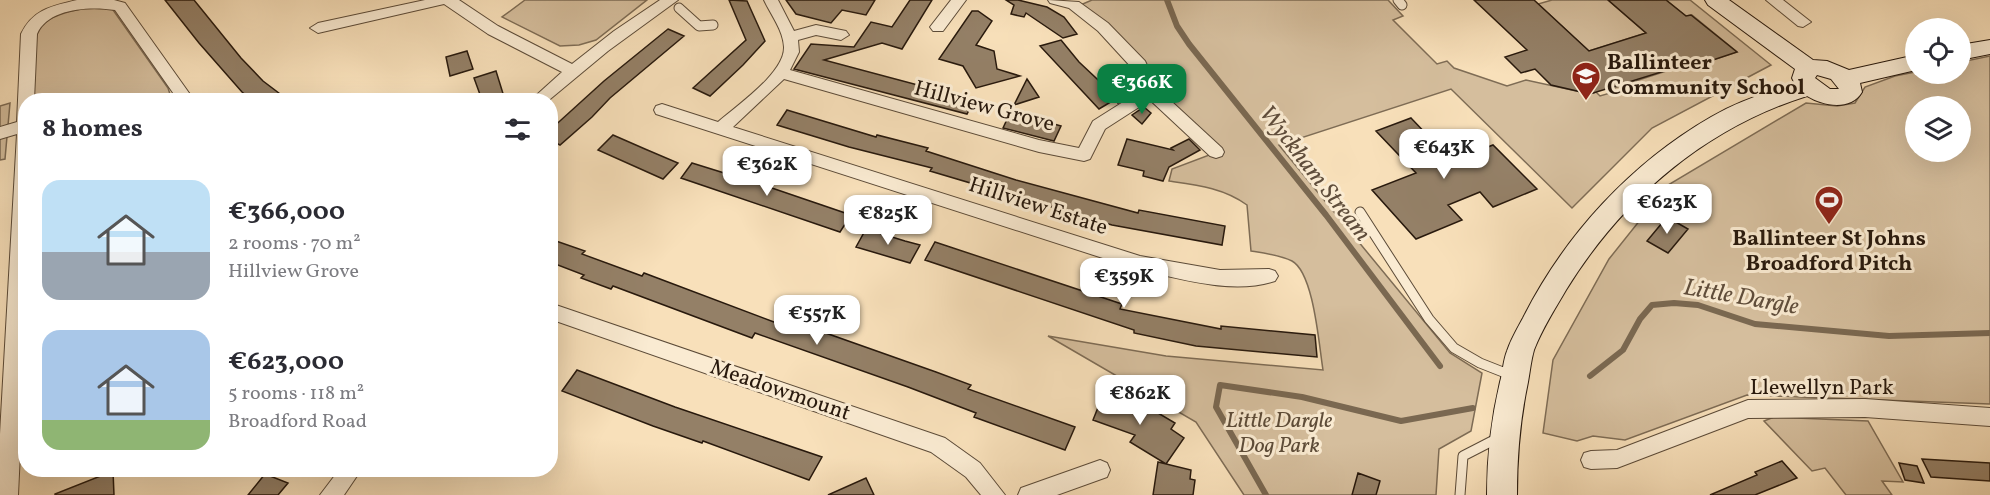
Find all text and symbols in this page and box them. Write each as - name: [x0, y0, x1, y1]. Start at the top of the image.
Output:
- map controls: [1905, 18, 1971, 162]
- button: locate: [1905, 18, 1971, 84]
- place label: Ballinteer Community School: [1607, 48, 1805, 104]
- school or university icon: Ballinteer Community School: [1570, 60, 1602, 102]
- pin: €366K: [1100, 64, 1184, 115]
- text: €366K: [1111, 69, 1173, 97]
- street label: Hillview Grove: [910, 73, 1058, 141]
- button: layers: [1905, 96, 1971, 162]
- water label: Wyckham Stream: [1250, 99, 1378, 249]
- text: 8 homes: [42, 111, 143, 147]
- icon: filters: [501, 113, 534, 146]
- pin: €643K: [1402, 129, 1486, 180]
- text: €643K: [1413, 134, 1475, 162]
- pin: €362K: [725, 146, 809, 197]
- text: €362K: [737, 151, 797, 179]
- street label: Hillview Estate: [965, 170, 1111, 244]
- pin: €623K: [1625, 184, 1709, 235]
- sports icon: Ballinteer St Johns Broadford Pitch: [1813, 184, 1845, 226]
- text: €623K: [1637, 189, 1697, 217]
- text: €366,000: [228, 194, 345, 230]
- pin: €825K: [846, 195, 930, 246]
- text: €825K: [858, 200, 918, 228]
- icon: home: [90, 204, 162, 276]
- place label: Ballinteer St Johns Broadford Pitch: [1732, 224, 1926, 280]
- text: 2 rooms · 70 m²: [228, 230, 361, 258]
- text: Hillview Grove: [228, 258, 359, 286]
- pin: €359K: [1082, 258, 1166, 309]
- text: €359K: [1094, 263, 1154, 291]
- water label: Little Dargle: [1681, 271, 1801, 325]
- pin: €557K: [775, 295, 859, 346]
- text: €557K: [788, 300, 846, 328]
- text: €623,000: [228, 344, 344, 380]
- street label: Meadowmount: [706, 352, 855, 430]
- icon: home: [90, 354, 162, 426]
- street label: Llewellyn Park: [1750, 373, 1894, 404]
- pin: €862K: [1098, 375, 1182, 426]
- text: 5 rooms · 118 m²: [228, 380, 364, 408]
- text: €862K: [1109, 380, 1171, 408]
- park label: Little Dargle Dog Park: [1226, 406, 1332, 462]
- text: Broadford Road: [228, 408, 367, 436]

